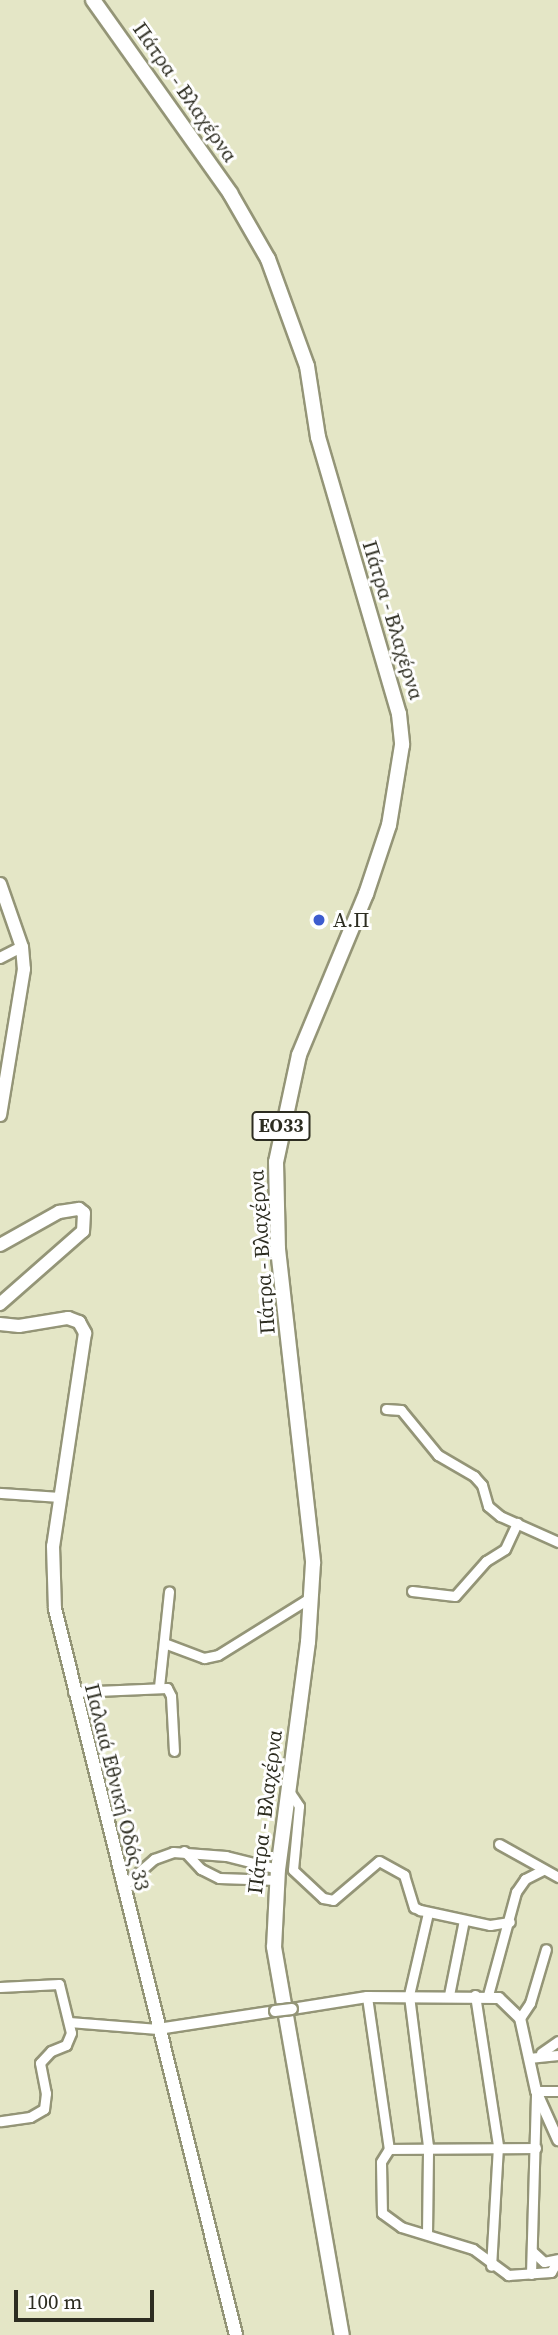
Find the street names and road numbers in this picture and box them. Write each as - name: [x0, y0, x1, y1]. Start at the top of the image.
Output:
- street label: Πάτρα - Βλαχέρνα: [127, 17, 243, 167]
- street label: Πάτρα - Βλαχέρνα: [357, 538, 429, 702]
- road number: ΕΟ33: [251, 1110, 311, 1142]
- street label: Πάτρα - Βλαχέρνα: [244, 1169, 280, 1335]
- street label: Παλαιά Εθνική Οδός 33: [79, 1681, 155, 1893]
- street label: Πάτρα - Βλαχέρνα: [242, 1729, 288, 1895]

